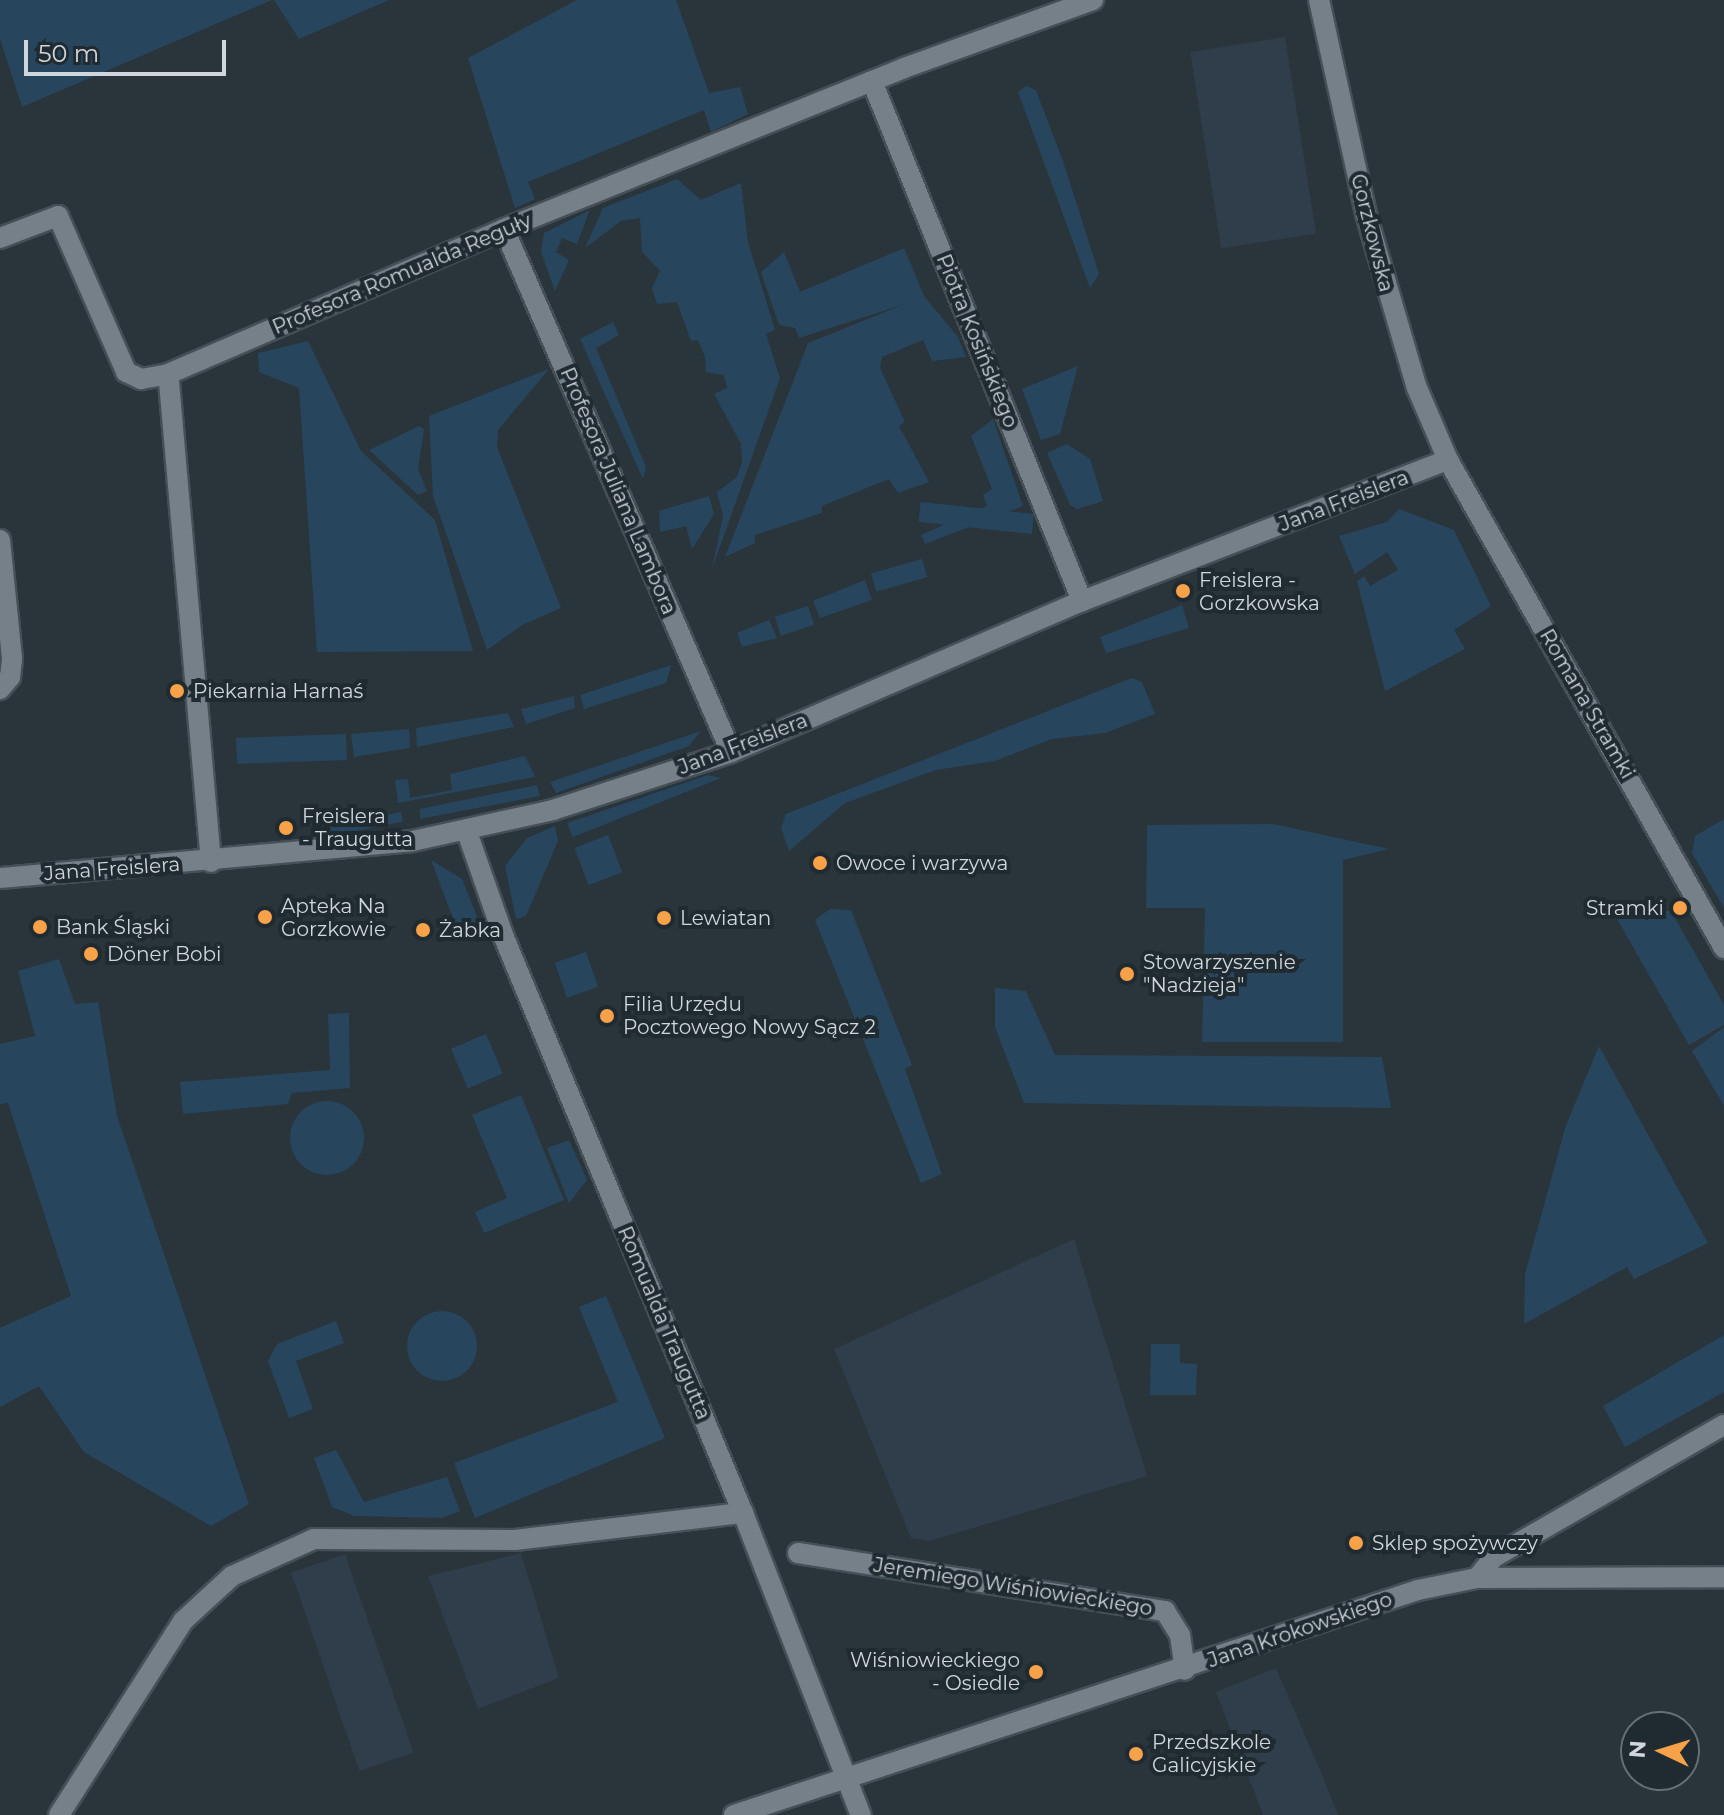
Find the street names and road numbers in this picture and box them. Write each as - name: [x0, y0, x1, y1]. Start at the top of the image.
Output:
- street label: Gorzkowska: [1346, 171, 1398, 295]
- street label: Profesora Romualda Reguły: [269, 208, 535, 340]
- street label: Piotra Kosińskiego: [931, 251, 1023, 431]
- street label: Profesora Juliana Lambora: [555, 364, 681, 618]
- street label: Jana Freislera: [1276, 465, 1412, 537]
- street label: Romana Stramki: [1534, 625, 1640, 783]
- street label: Jana Freislera: [675, 708, 811, 780]
- street label: Jana Freislera: [43, 852, 181, 886]
- street label: Romualda Traugutta: [612, 1223, 716, 1423]
- street label: Jeremiego Wiśniowieckiego: [872, 1553, 1154, 1621]
- street label: Jana Krokowskiego: [1205, 1587, 1395, 1673]

